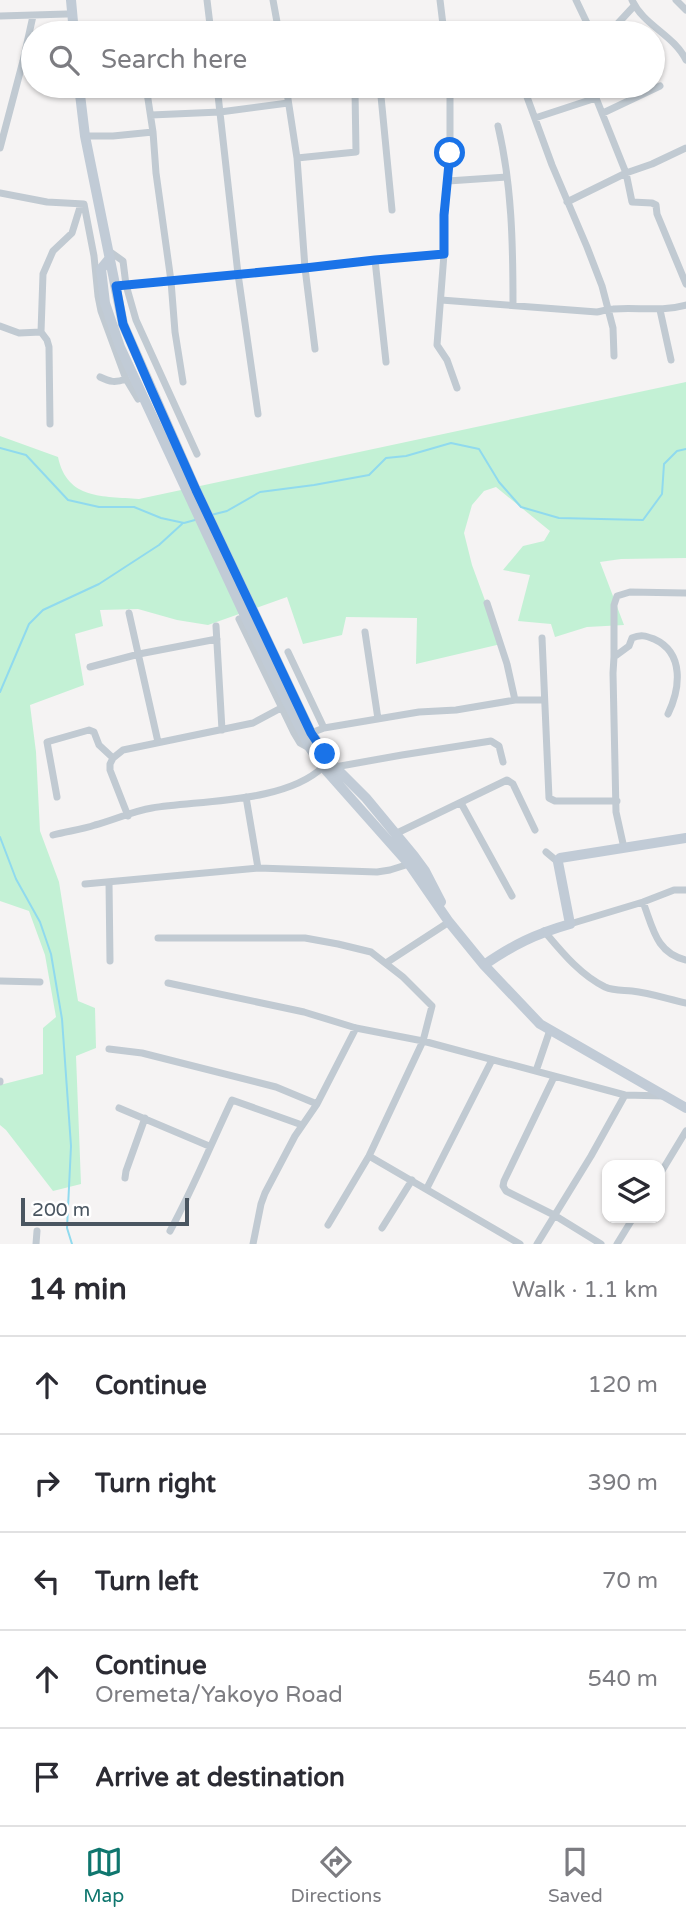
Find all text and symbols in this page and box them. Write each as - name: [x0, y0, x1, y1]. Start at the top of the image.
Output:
- search box: [21, 21, 665, 98]
- icon: search: [45, 41, 83, 79]
- text: Search here: [101, 44, 247, 75]
- route start: [434, 137, 465, 168]
- route end: [309, 738, 340, 769]
- map controls: [602, 1160, 665, 1223]
- button: layers: [602, 1160, 665, 1223]
- scale bar: [21, 1195, 189, 1227]
- text: 200 m: [32, 1199, 90, 1221]
- text: 14 min: [28, 1271, 127, 1308]
- text: Walk · 1.1 km: [512, 1276, 658, 1304]
- icon: ahead: [28, 1366, 66, 1404]
- text: Continue: [95, 1370, 207, 1401]
- text: 120 m: [588, 1371, 658, 1399]
- icon: right: [28, 1464, 66, 1502]
- text: Turn right: [95, 1468, 216, 1499]
- text: 390 m: [588, 1469, 658, 1497]
- icon: left: [28, 1562, 66, 1600]
- text: Turn left: [95, 1566, 198, 1597]
- text: 70 m: [602, 1567, 658, 1595]
- text: Continue: [95, 1650, 207, 1681]
- icon: ahead: [28, 1660, 66, 1698]
- text: 540 m: [588, 1665, 658, 1693]
- text: Oremeta/Yakoyo Road: [95, 1681, 343, 1709]
- icon: arrive: [28, 1758, 66, 1796]
- text: Arrive at destination: [95, 1762, 345, 1793]
- tab: Map: [83, 1843, 124, 1907]
- tab: Directions: [291, 1843, 382, 1907]
- tab: Saved: [548, 1843, 603, 1907]

